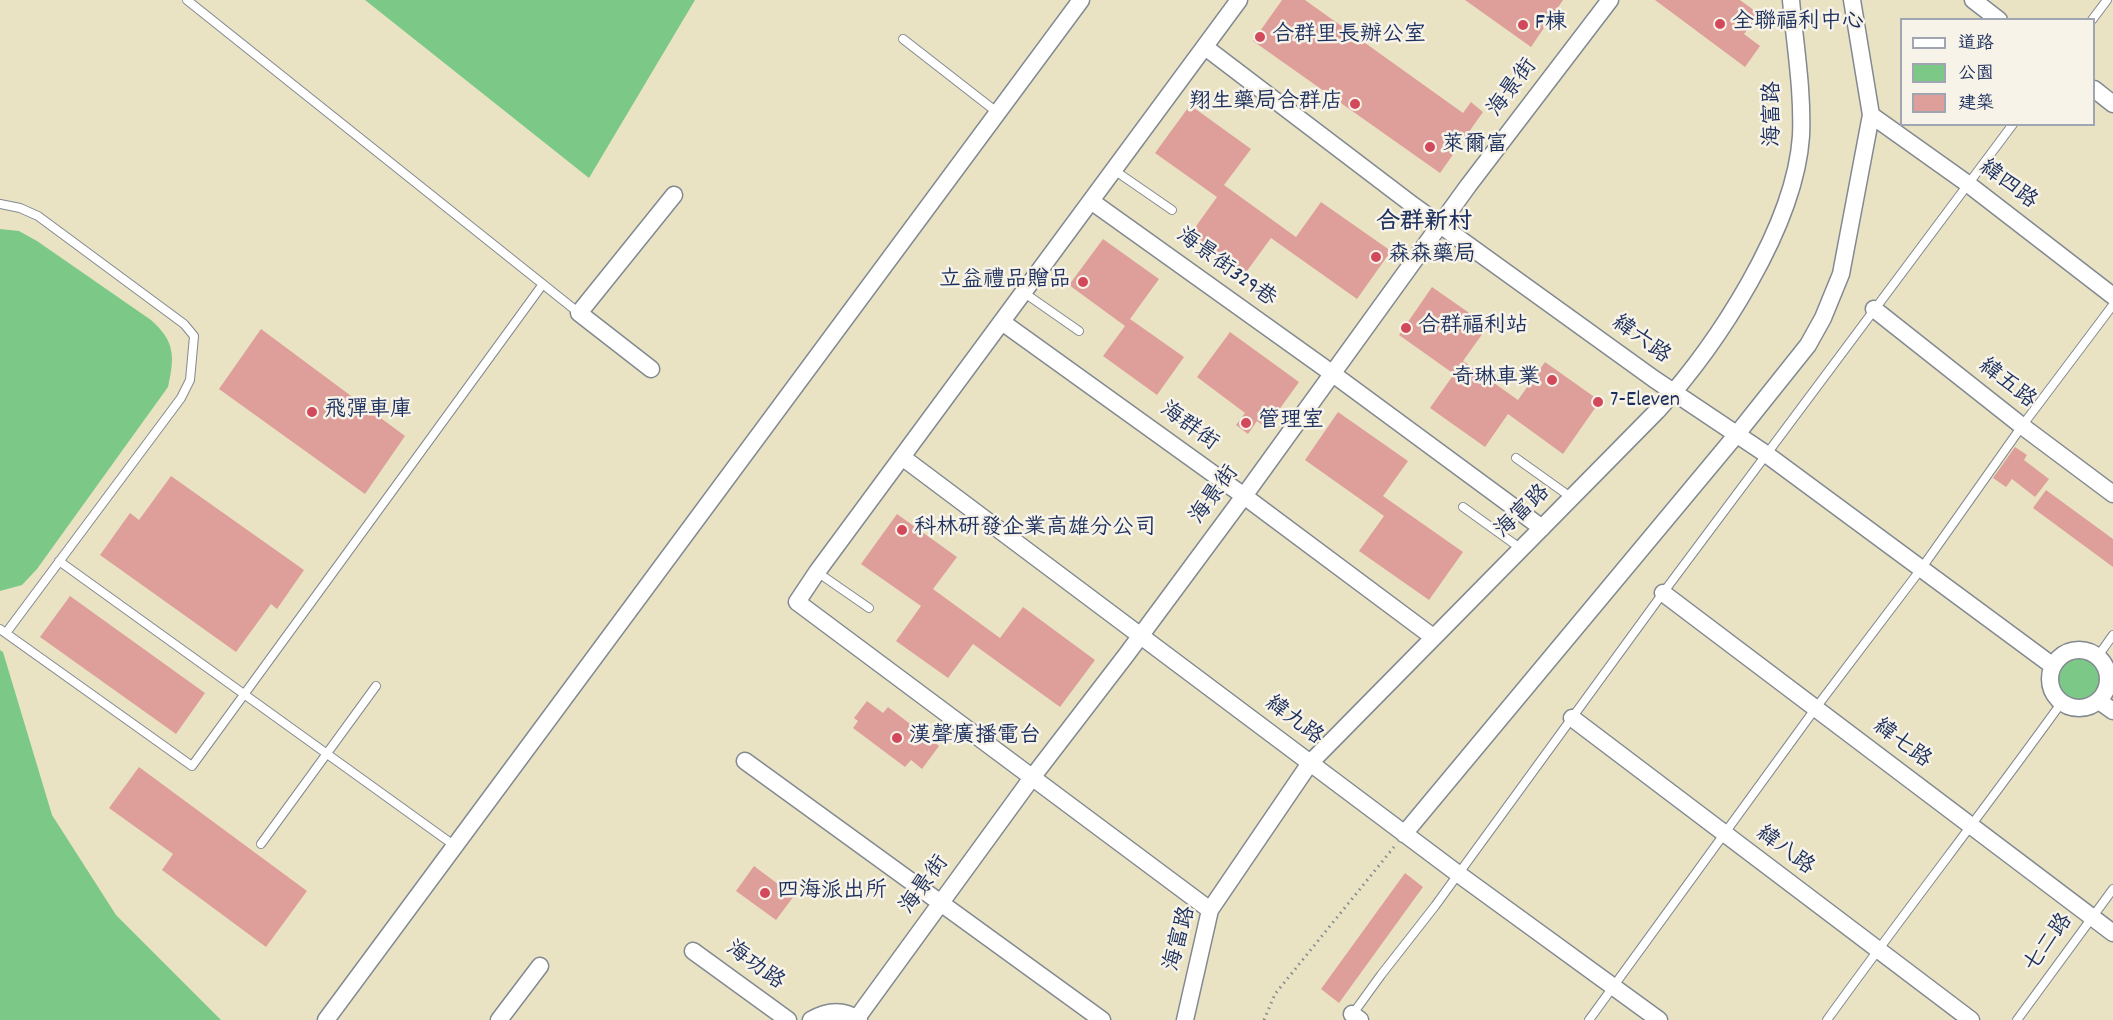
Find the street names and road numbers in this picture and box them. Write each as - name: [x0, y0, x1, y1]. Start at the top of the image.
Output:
- street label: 海景街: [1484, 55, 1544, 123]
- street label: 海富路: [1762, 81, 1788, 147]
- street label: 緯四路: [1973, 156, 2041, 216]
- street label: 海景街329巷: [1170, 224, 1280, 314]
- street label: 緯六路: [1606, 311, 1674, 371]
- street label: 緯五路: [1972, 354, 2040, 416]
- street label: 海群街: [1154, 398, 1222, 458]
- street label: 海景街: [1186, 462, 1246, 530]
- street label: 海富路: [1491, 481, 1557, 545]
- street label: 緯九路: [1259, 692, 1327, 752]
- street label: 緯七路: [1867, 715, 1935, 775]
- street label: 緯八路: [1750, 822, 1818, 882]
- street label: 海景街: [896, 852, 956, 920]
- street label: 海富路: [1161, 904, 1203, 974]
- street label: 七二路: [2020, 910, 2080, 978]
- street label: 海功路: [720, 937, 788, 997]

